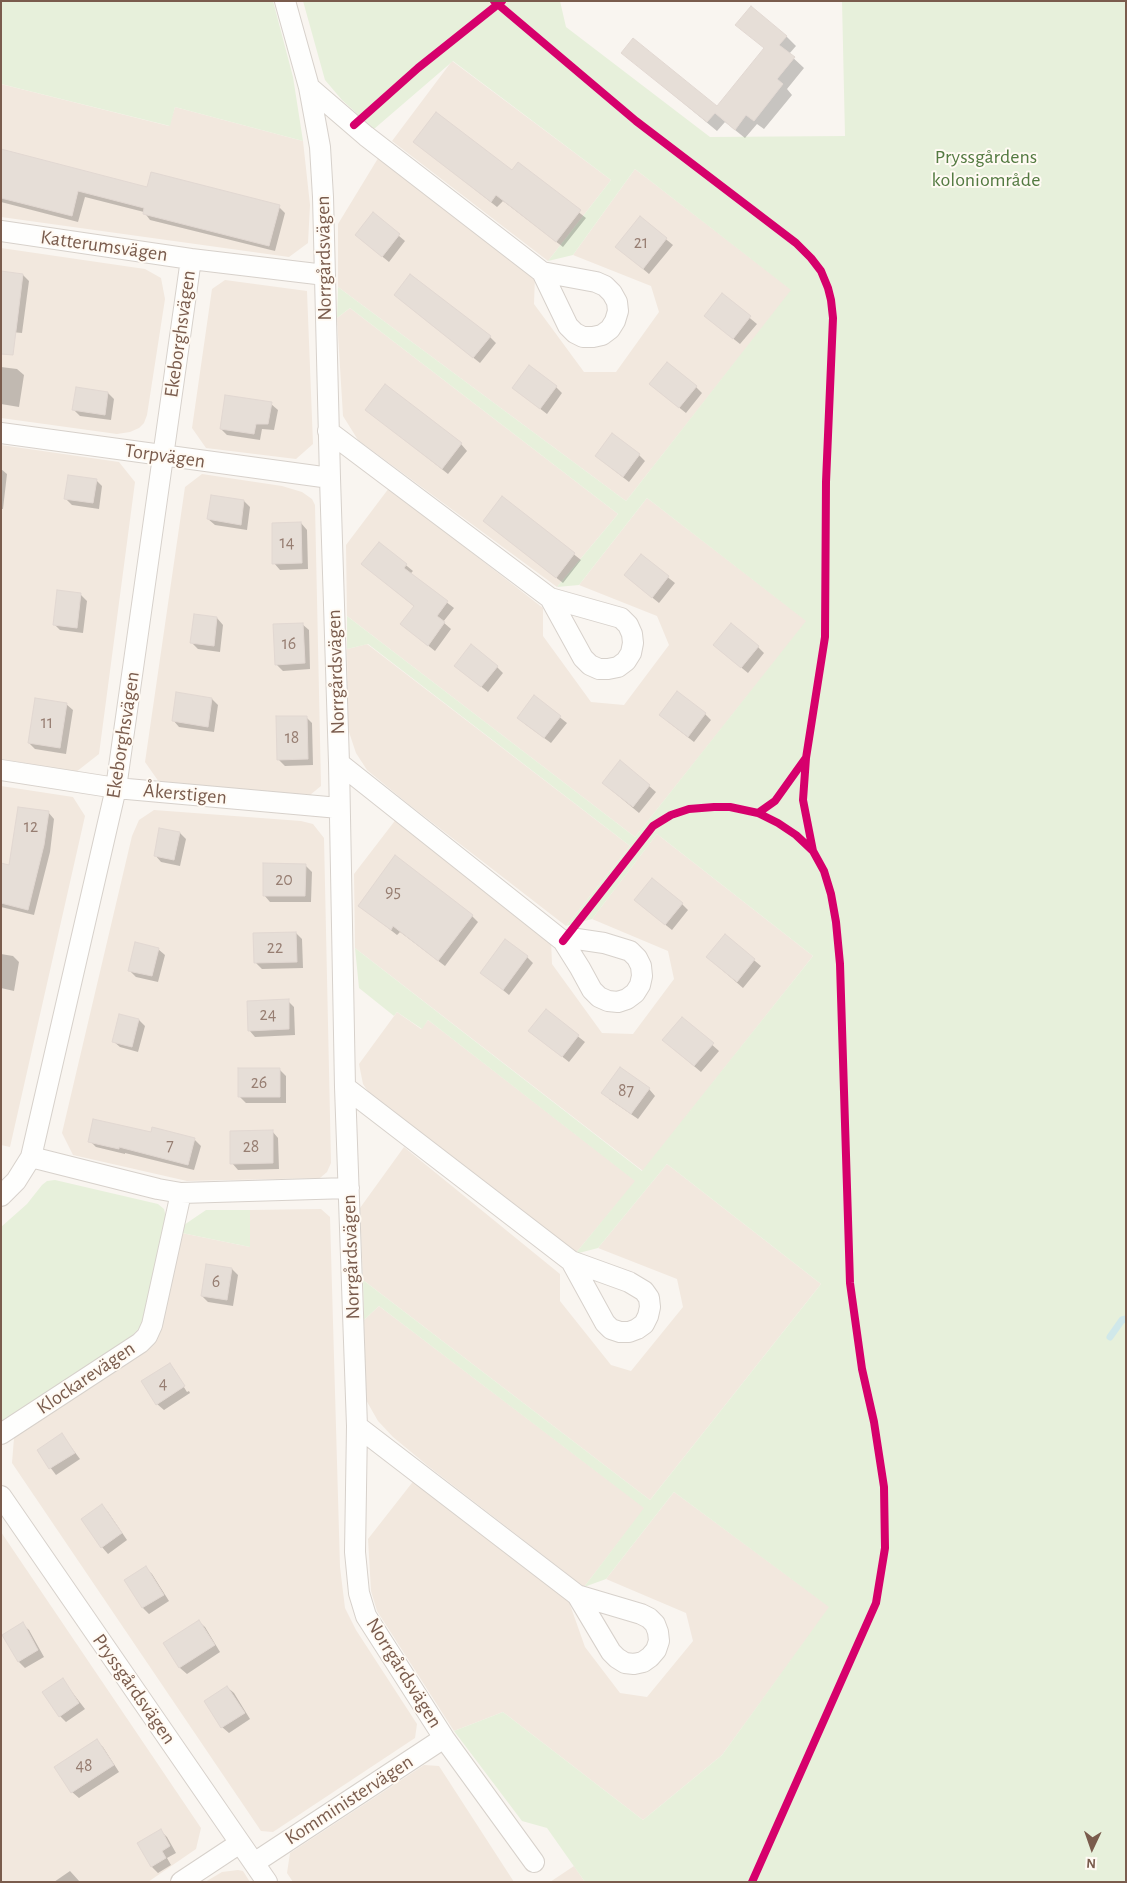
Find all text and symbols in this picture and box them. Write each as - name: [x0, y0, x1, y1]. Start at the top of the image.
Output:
- park label: Pryssgårdens koloniområde: [932, 145, 1040, 192]
- street label: Norrgårdsvägen: [311, 195, 337, 321]
- street label: Katterumsvägen: [39, 225, 169, 267]
- house number: 21: [634, 232, 648, 254]
- street label: Ekeborghsvägen: [159, 269, 201, 399]
- street label: Torpvägen: [123, 438, 207, 474]
- house number: 14: [280, 532, 294, 554]
- street label: Norrgårdsvägen: [322, 609, 350, 735]
- house number: 16: [282, 633, 296, 655]
- street label: Ekeborghsvägen: [101, 670, 145, 800]
- house number: 11: [41, 712, 53, 734]
- house number: 18: [285, 727, 299, 749]
- street label: Åkerstigen: [142, 778, 228, 810]
- house number: 12: [24, 816, 38, 838]
- house number: 20: [275, 869, 293, 891]
- house number: 95: [385, 881, 401, 903]
- house number: 22: [267, 937, 283, 959]
- house number: 24: [260, 1004, 276, 1026]
- house number: 26: [251, 1072, 267, 1094]
- house number: 87: [618, 1080, 634, 1102]
- house number: 7: [166, 1135, 174, 1157]
- house number: 28: [243, 1136, 259, 1158]
- street label: Norrgårdsvägen: [337, 1194, 365, 1320]
- house number: 6: [212, 1271, 220, 1293]
- street label: Klockarevägen: [32, 1336, 140, 1420]
- house number: 4: [159, 1373, 167, 1395]
- street label: Norrgårdsvägen: [361, 1614, 447, 1732]
- street label: Pryssgårdsvägen: [87, 1629, 181, 1749]
- street label: Komministervägen: [280, 1750, 418, 1850]
- house number: 48: [75, 1755, 93, 1777]
- north arrow: [1067, 1823, 1117, 1873]
- text: N: [1086, 1856, 1096, 1870]

